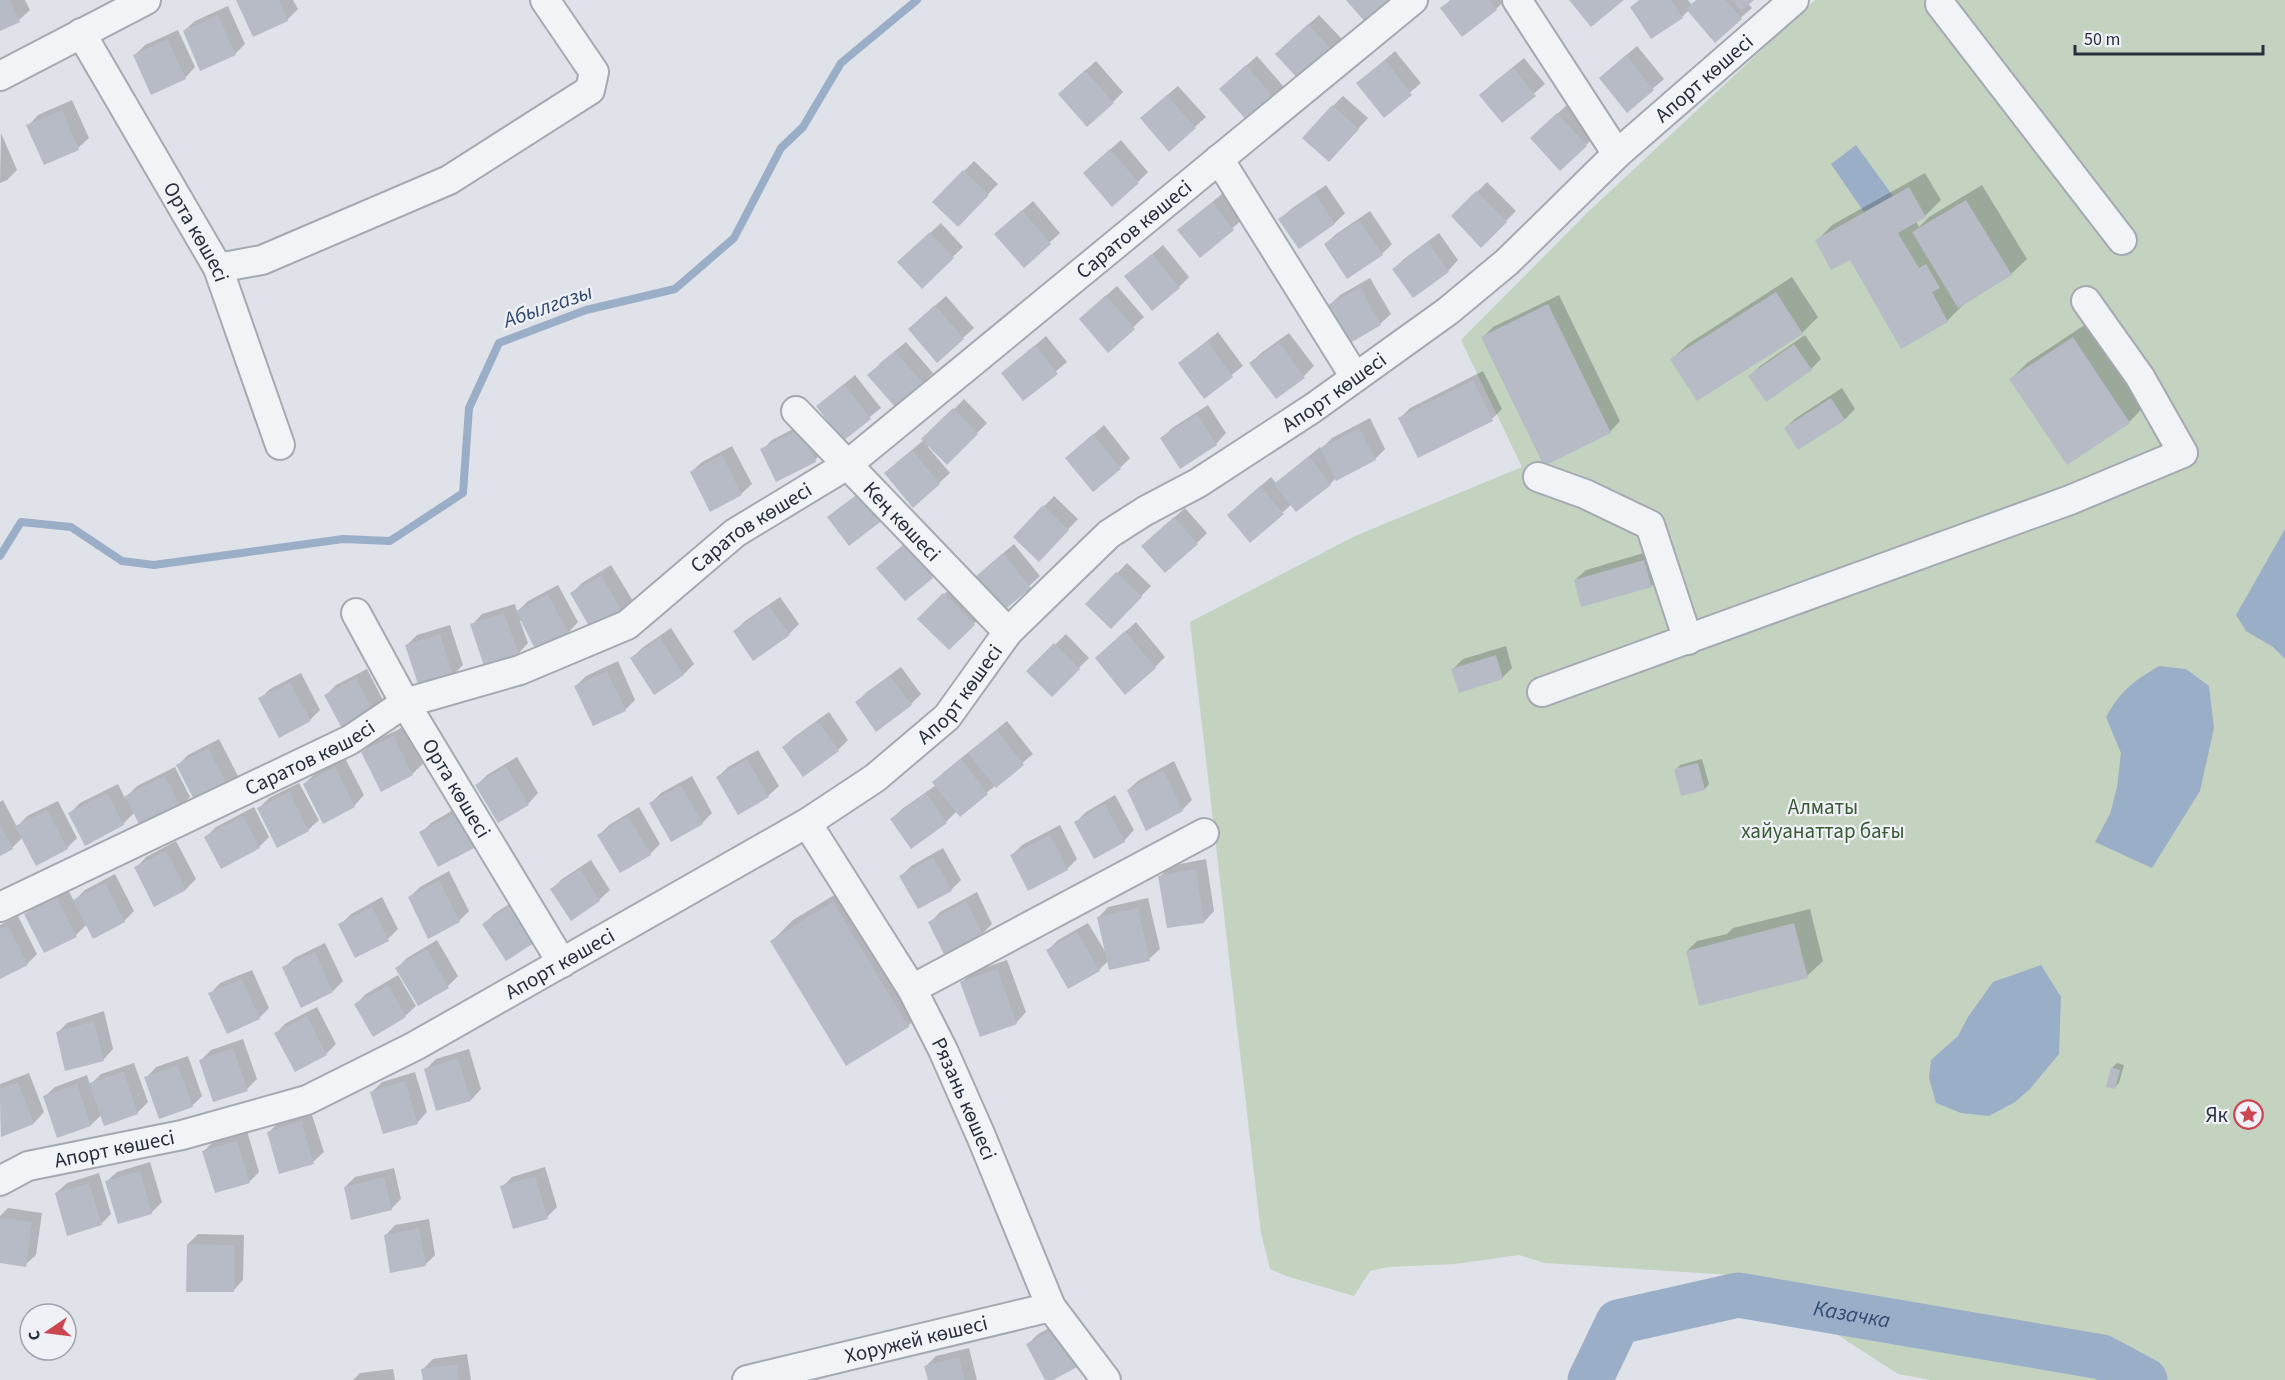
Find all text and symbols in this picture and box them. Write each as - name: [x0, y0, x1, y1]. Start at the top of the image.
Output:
- scale bar: [2075, 18, 2262, 56]
- street label: Апорт көшесі: [1648, 27, 1760, 130]
- text: 50 m: [2084, 27, 2120, 52]
- street label: Саратов көшесі: [1069, 173, 1198, 286]
- street label: Орта көшесі: [156, 176, 237, 286]
- water label: Абылгазы: [497, 276, 597, 337]
- street label: Апорт көшесі: [1276, 345, 1393, 439]
- street label: Саратов көшесі: [684, 475, 818, 580]
- street label: Кең көшесі: [856, 475, 948, 568]
- street label: Апорт көшесі: [910, 638, 1010, 751]
- street label: Саратов көшесі: [240, 712, 381, 803]
- street label: Орта көшесі: [415, 733, 498, 844]
- park label: Алматы хайуанаттар бағы: [1741, 792, 1905, 846]
- street label: Апорт көшесі: [499, 920, 620, 1007]
- street label: Рязань көшесі: [924, 1032, 1004, 1165]
- place icon: Як: [2233, 1099, 2265, 1131]
- place label: Як: [2205, 1100, 2229, 1130]
- street label: Апорт көшесі: [52, 1122, 177, 1175]
- water label: Казачка: [1811, 1292, 1893, 1337]
- north arrow: [18, 1302, 78, 1362]
- street label: Хоружей көшесі: [842, 1308, 991, 1371]
- text: С: [23, 1328, 46, 1343]

